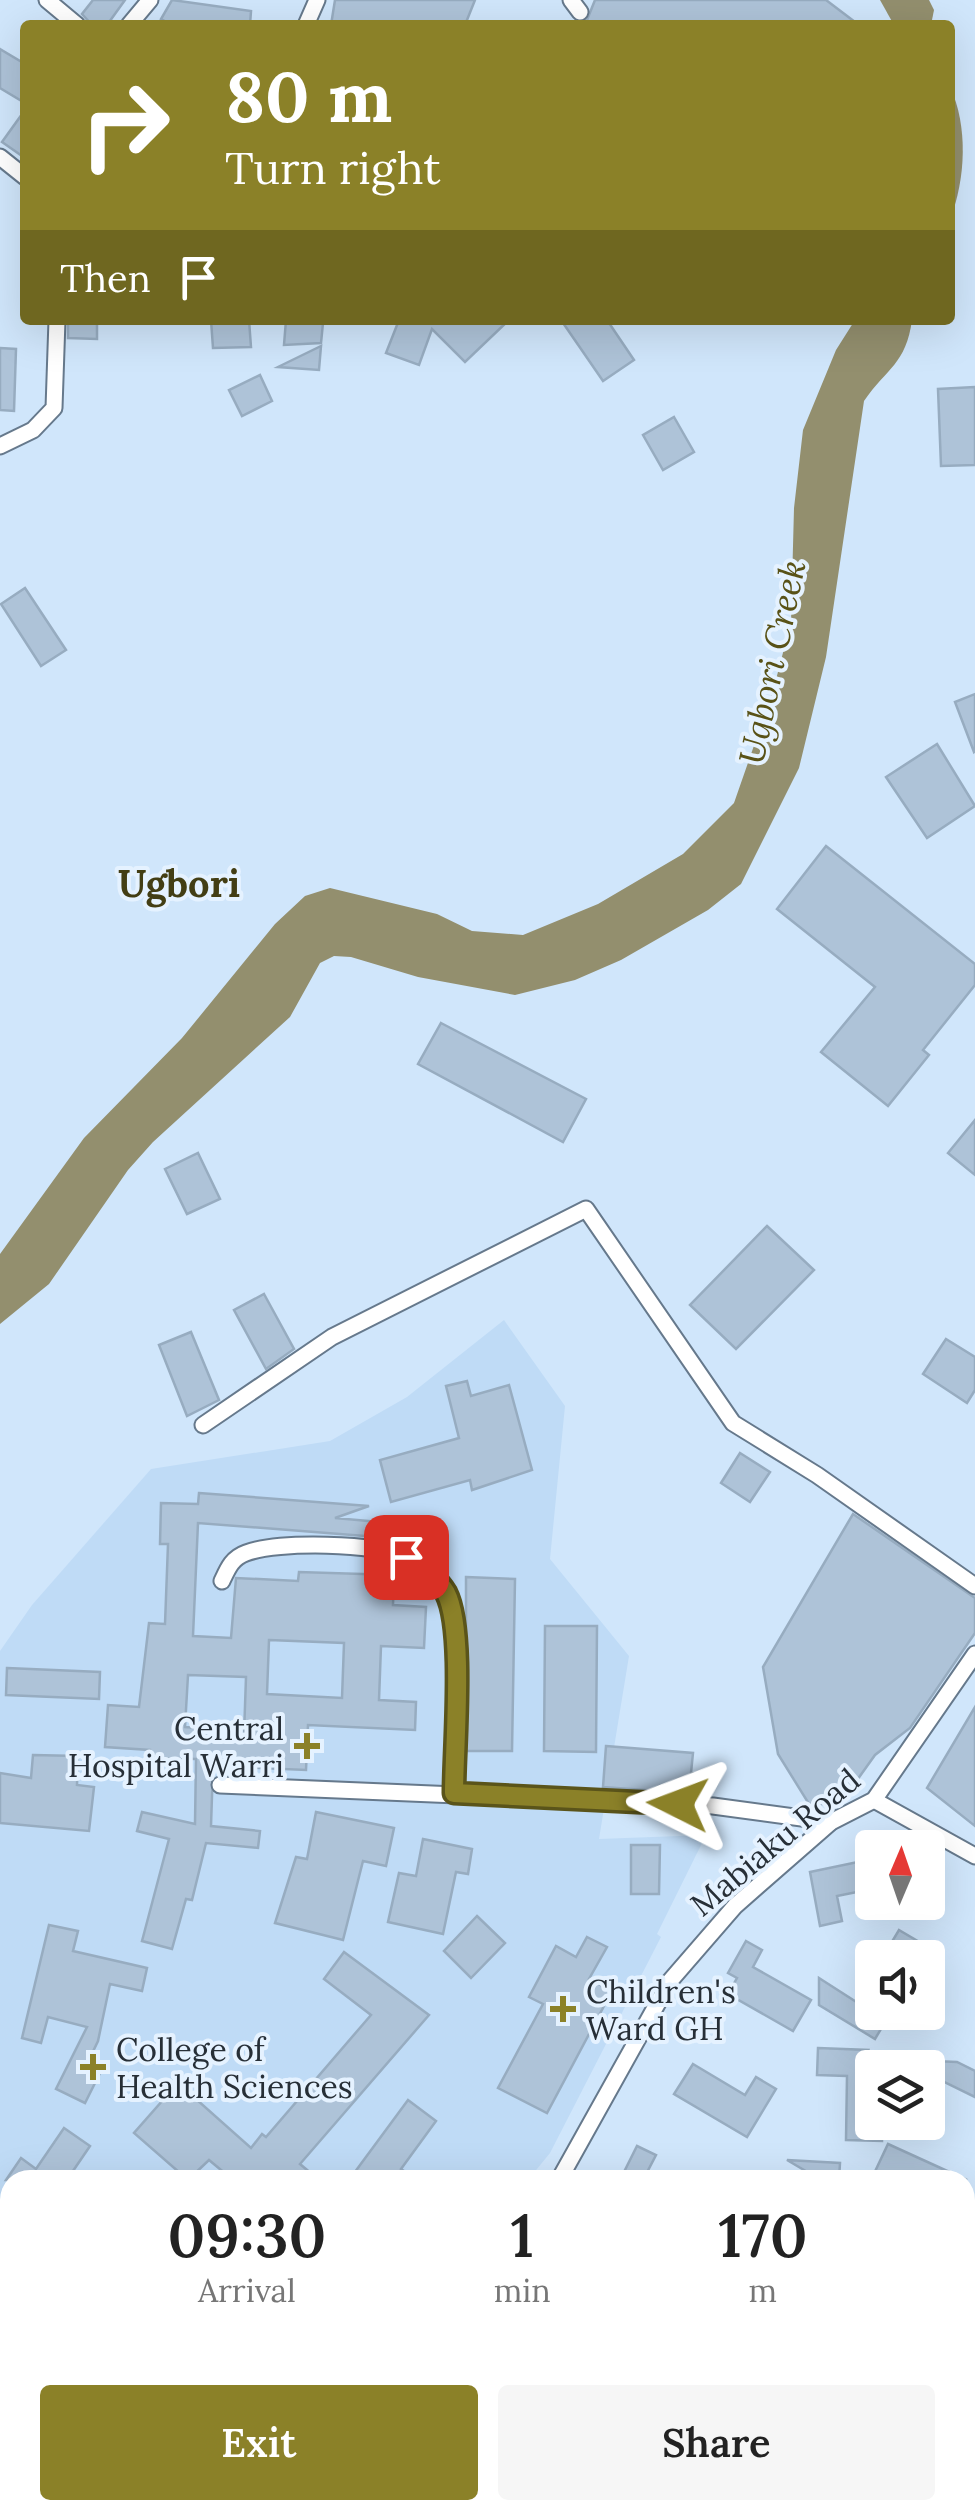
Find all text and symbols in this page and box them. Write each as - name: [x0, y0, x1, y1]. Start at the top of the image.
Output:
- text: 80 m: [225, 52, 392, 141]
- icon: right: [60, 60, 190, 190]
- text: Turn right: [225, 139, 441, 196]
- icon: arrive: [171, 250, 226, 305]
- text: Then: [60, 254, 151, 302]
- water label: Ugbori Creek: [728, 556, 816, 768]
- district label: Ugbori: [118, 859, 240, 908]
- pin: [364, 1515, 449, 1600]
- icon: arrive: [379, 1530, 434, 1585]
- place label: Central Hospital Warri: [68, 1708, 284, 1786]
- marker: Central Hospital Warri: [294, 1733, 320, 1759]
- position arrow: [626, 1752, 730, 1856]
- street label: Mabiaku Road: [682, 1759, 868, 1925]
- north arrow: [855, 1830, 945, 1920]
- map controls: [855, 1830, 945, 2140]
- button: sound: [855, 1940, 945, 2030]
- place label: Children's Ward GH: [586, 1971, 736, 2049]
- marker: Children's Ward GH: [550, 1996, 576, 2022]
- place label: College of Health Sciences: [116, 2029, 353, 2107]
- button: layers: [855, 2050, 945, 2140]
- marker: College of Health Sciences: [80, 2054, 106, 2080]
- text: 09:30: [167, 2197, 326, 2273]
- text: 1: [510, 2197, 534, 2273]
- text: 170: [718, 2197, 808, 2273]
- text: Arrival: [198, 2270, 296, 2311]
- text: min: [494, 2270, 551, 2311]
- text: m: [749, 2270, 777, 2311]
- button: Exit: [40, 2385, 478, 2500]
- button: Share: [498, 2385, 935, 2500]

